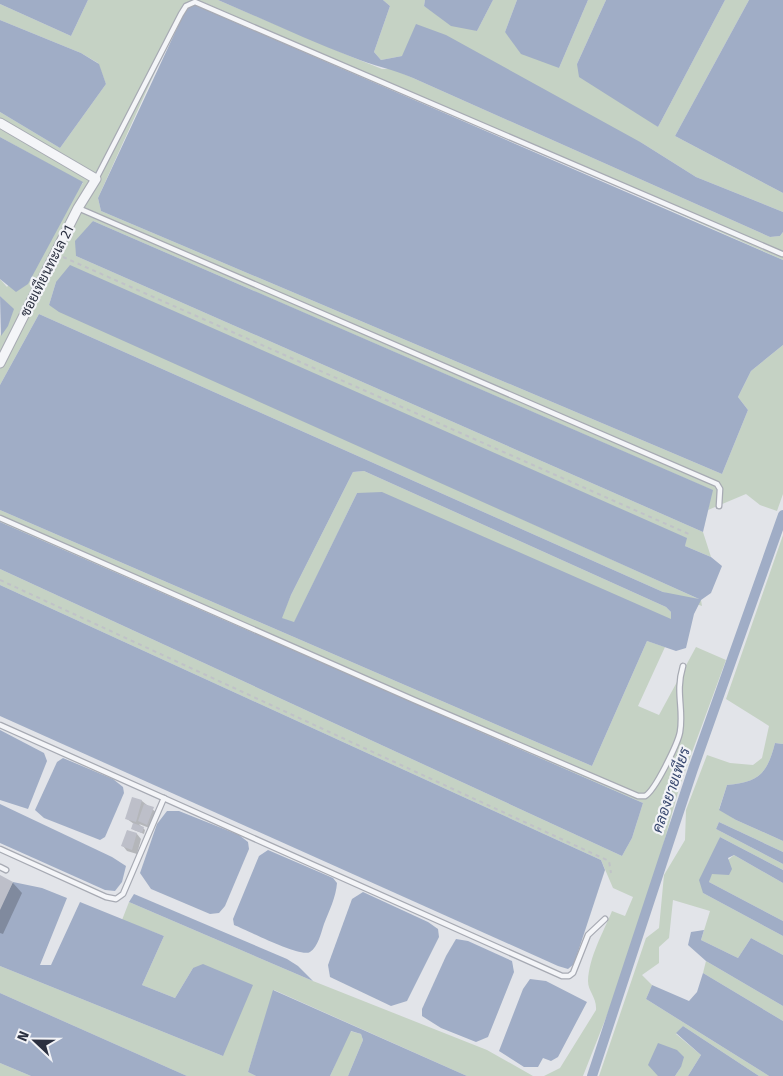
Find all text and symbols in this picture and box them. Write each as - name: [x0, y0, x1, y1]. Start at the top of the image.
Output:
- street label: ซอยเทียนทะเล 21: [16, 222, 77, 320]
- water label: คลองยายเพียร: [647, 744, 694, 835]
- north arrow: [10, 1016, 60, 1066]
- text: N: [14, 1029, 33, 1044]

